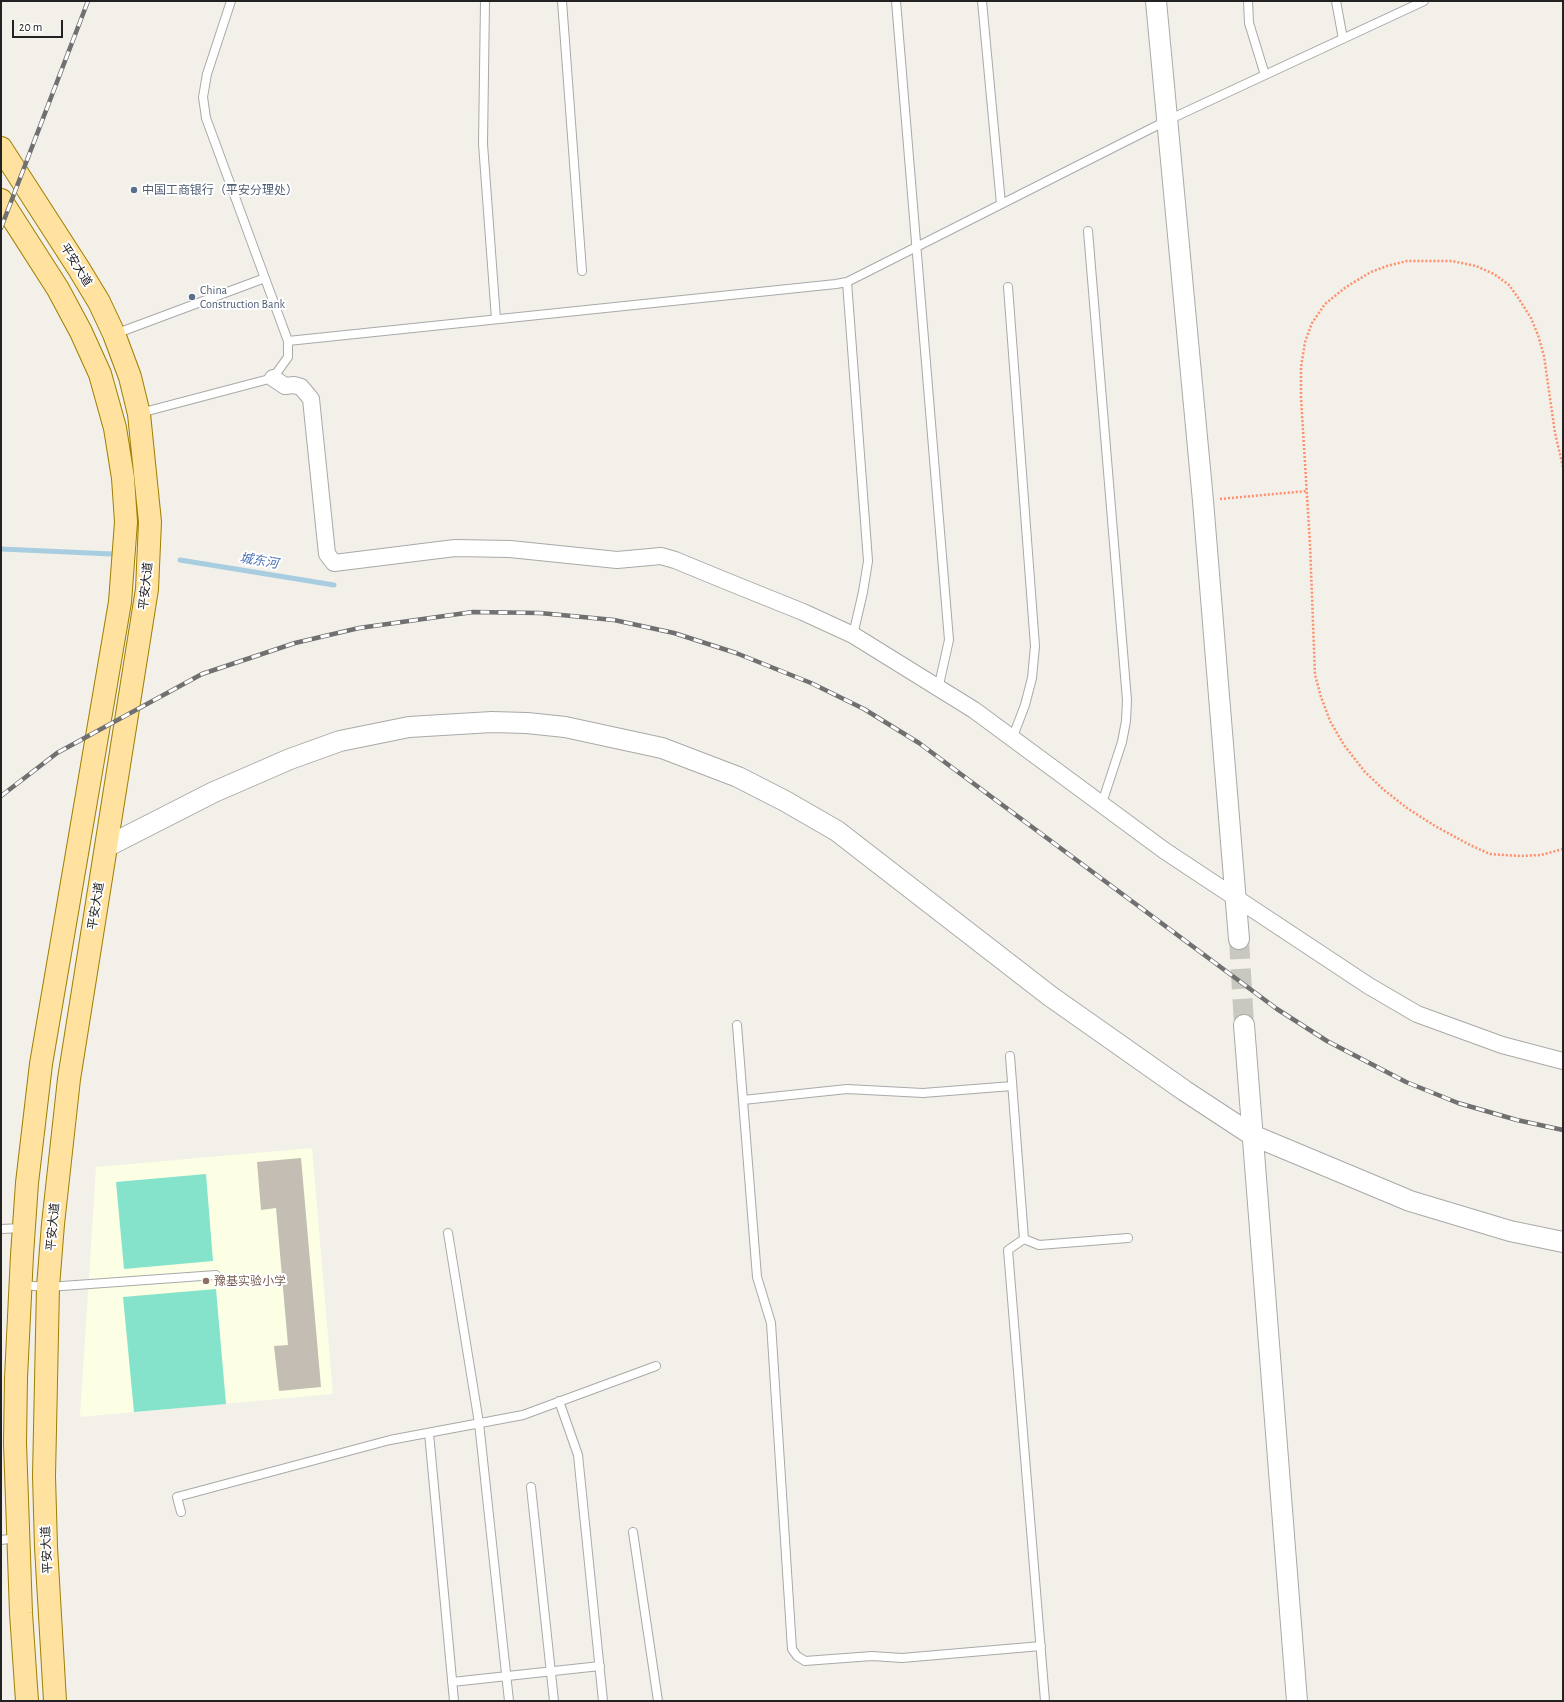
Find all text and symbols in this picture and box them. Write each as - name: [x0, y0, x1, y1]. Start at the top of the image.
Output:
- scale bar: [14, 12, 65, 38]
- text: 20 m: [19, 21, 42, 33]
- place label: 中国工商银行（平安分理处）: [142, 183, 298, 197]
- marker: 中国工商银行（平安分理处）: [129, 185, 139, 195]
- street label: 平安大道: [57, 241, 95, 289]
- place label: China Construction Bank: [200, 283, 285, 311]
- marker: China Construction Bank: [187, 292, 197, 302]
- water label: 城东河: [239, 550, 279, 572]
- street label: 平安大道: [136, 561, 156, 611]
- street label: 平安大道: [85, 881, 107, 931]
- street label: 平安大道: [44, 1202, 62, 1252]
- place label: 豫基实验小学: [214, 1274, 286, 1288]
- marker: 豫基实验小学: [201, 1276, 211, 1286]
- street label: 平安大道: [39, 1526, 55, 1574]

